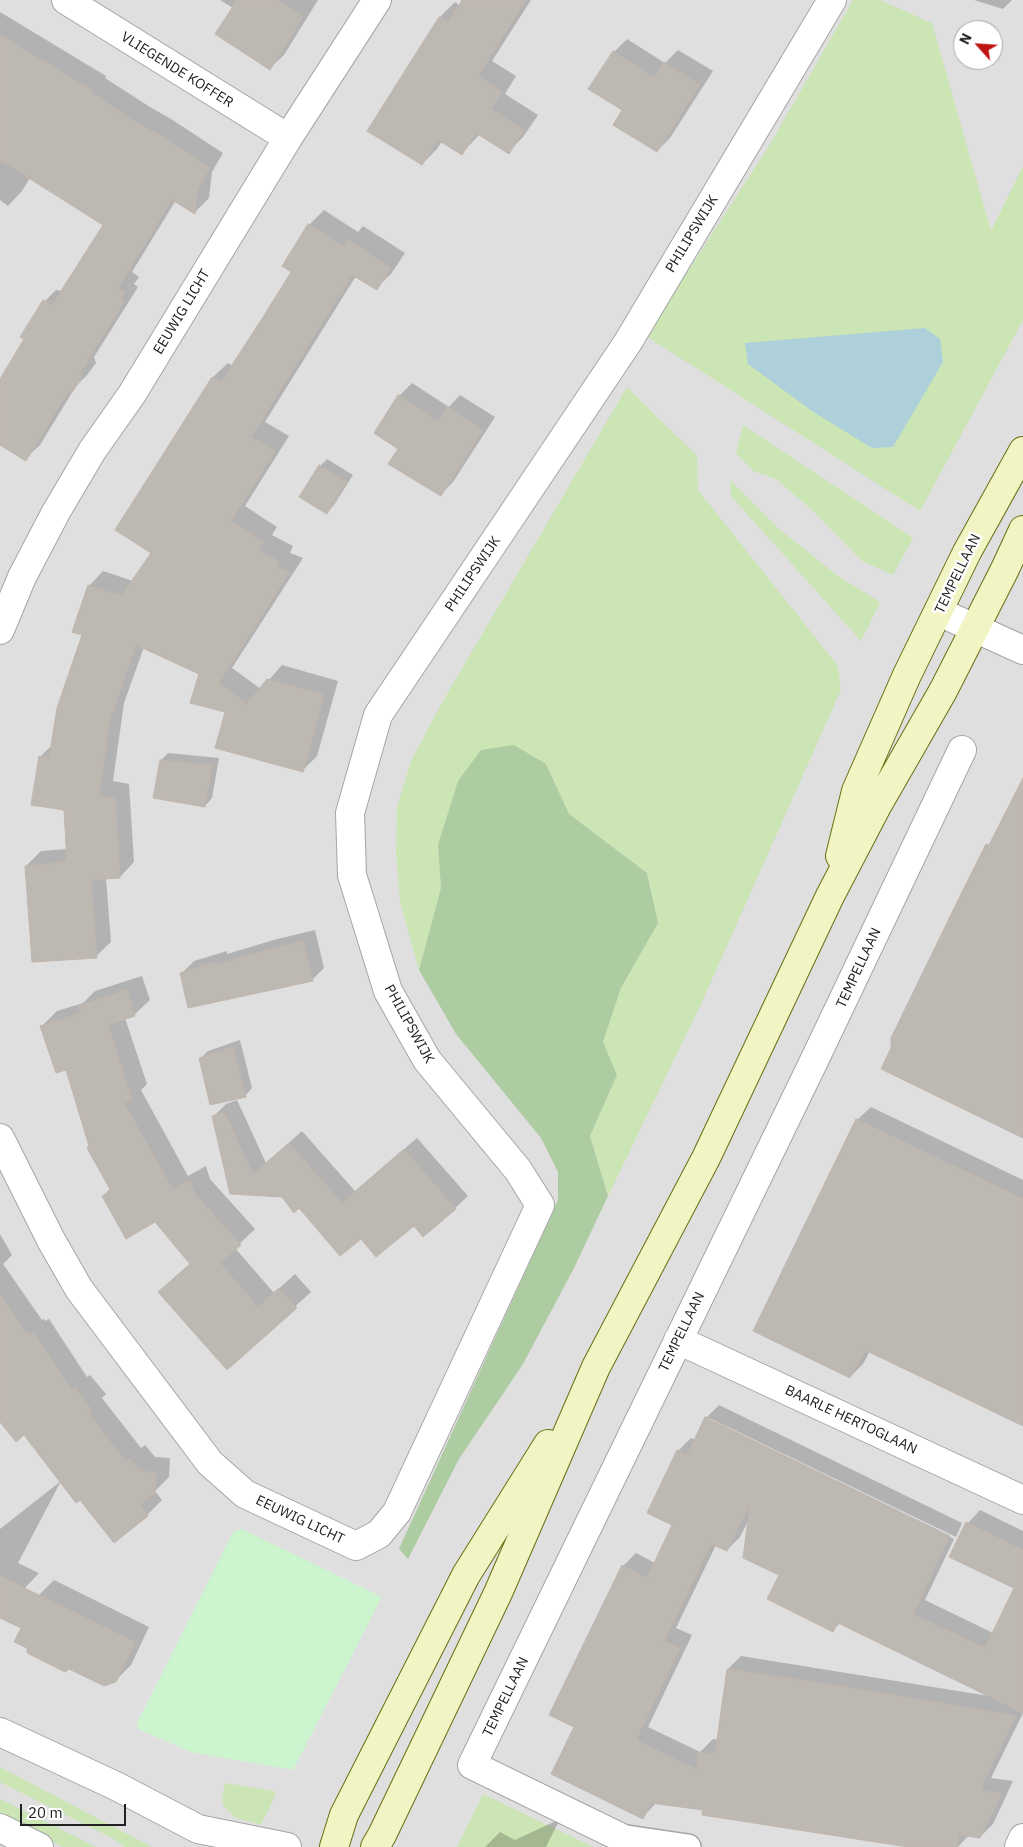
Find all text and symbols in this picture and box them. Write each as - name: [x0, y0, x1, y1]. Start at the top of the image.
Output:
- north arrow: [953, 20, 1003, 70]
- street label: VLIEGENDE KOFFER: [118, 29, 236, 111]
- text: N: [955, 30, 976, 47]
- street label: PHILIPSWIJK: [662, 192, 722, 276]
- street label: EEUWIG LICHT: [150, 266, 214, 358]
- street label: TEMPELLAAN: [931, 531, 985, 617]
- street label: PHILIPSWIJK: [442, 533, 504, 615]
- street label: TEMPELLAAN: [833, 925, 885, 1011]
- street label: PHILIPSWIJK: [380, 982, 438, 1066]
- street label: TEMPELLAAN: [655, 1289, 709, 1375]
- street label: BAARLE HERTOGLAAN: [782, 1382, 920, 1458]
- street label: EEUWIG LICHT: [253, 1492, 347, 1548]
- street label: TEMPELLAAN: [479, 1654, 533, 1740]
- scale bar: [22, 1794, 129, 1826]
- text: 20 m: [28, 1803, 63, 1822]

